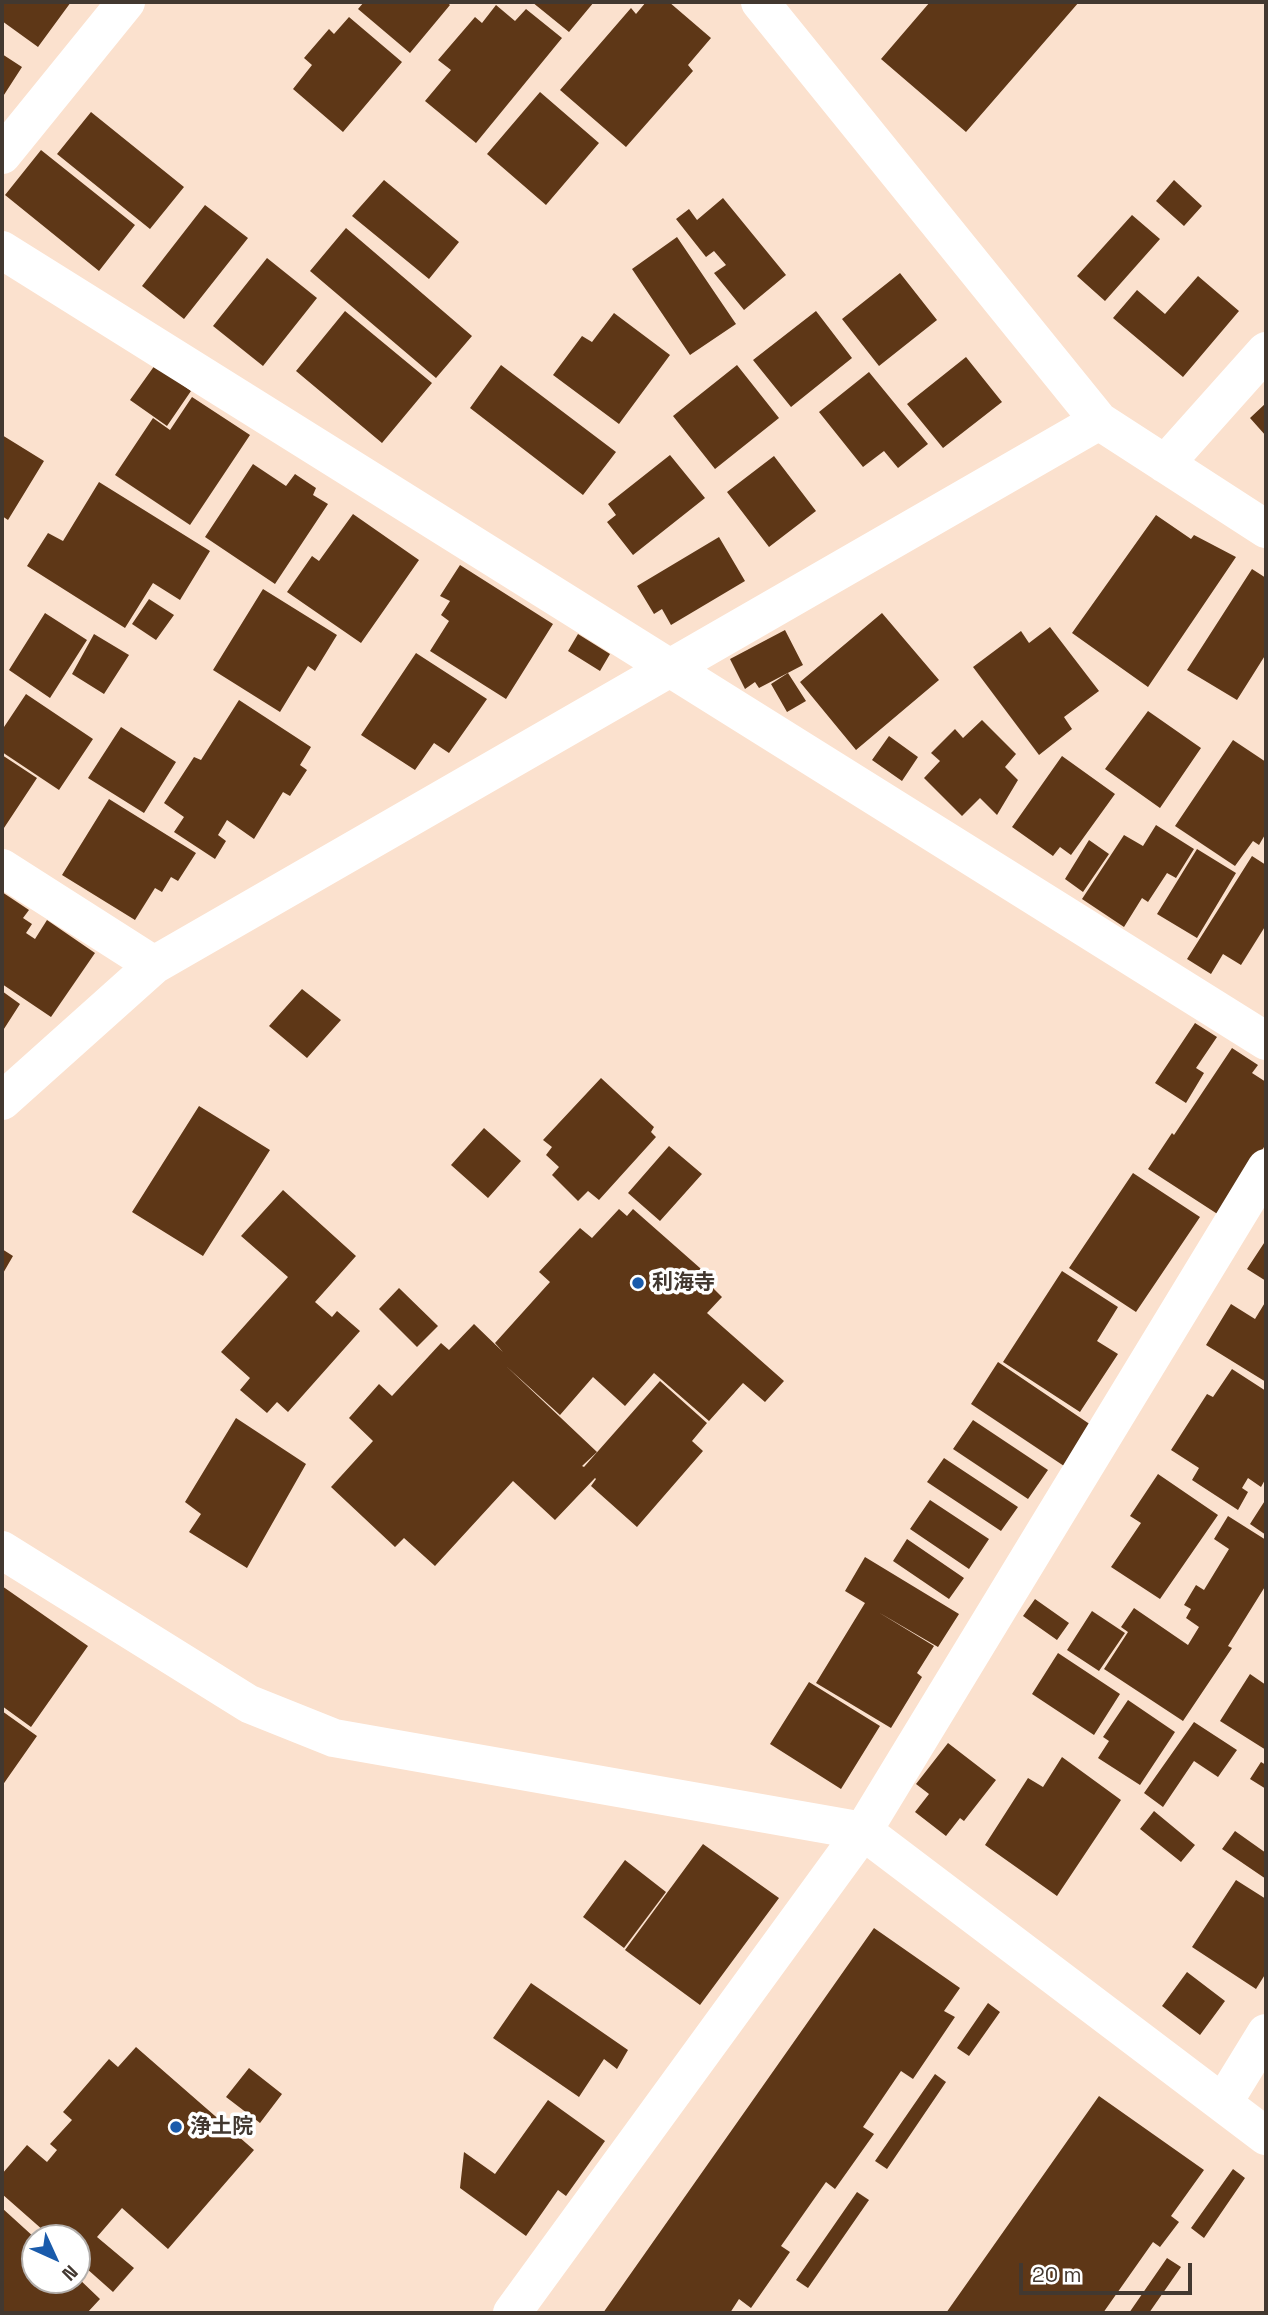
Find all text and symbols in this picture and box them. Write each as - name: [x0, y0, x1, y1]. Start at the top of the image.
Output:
- place label: 利海寺: [652, 1270, 715, 1296]
- marker: 利海寺: [630, 1275, 646, 1291]
- place label: 浄土院: [190, 2114, 253, 2140]
- marker: 浄土院: [168, 2119, 184, 2135]
- north arrow: [21, 2224, 91, 2294]
- scale bar: [1023, 2248, 1196, 2292]
- text: N: [56, 2259, 83, 2286]
- text: 20 m: [1032, 2261, 1082, 2288]

